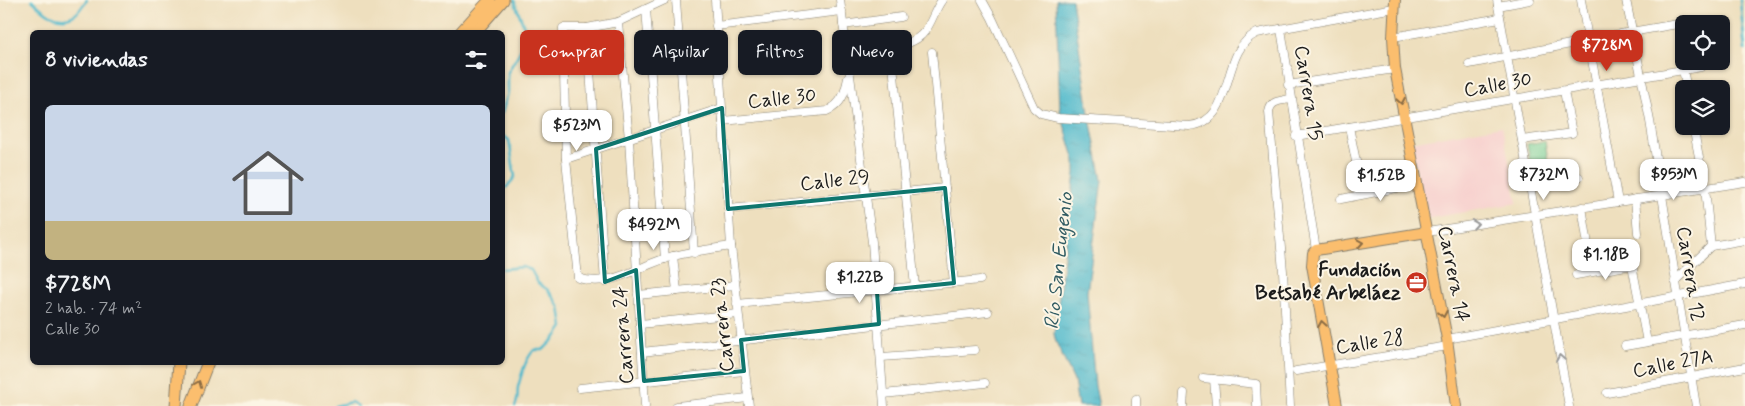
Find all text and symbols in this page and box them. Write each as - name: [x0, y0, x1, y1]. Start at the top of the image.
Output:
- map controls: [1675, 15, 1730, 135]
- button: locate: [1675, 15, 1730, 70]
- chip: Comprar: [520, 30, 624, 75]
- chip: Alquilar: [634, 30, 728, 75]
- chip: Filtros: [738, 30, 822, 75]
- chip: Nuevo: [832, 30, 912, 75]
- pin: $728M: [1572, 30, 1642, 72]
- text: $728M: [1582, 35, 1632, 56]
- street label: Carrera 15: [1287, 43, 1329, 143]
- text: 8 viviendas: [45, 46, 148, 74]
- icon: filters: [462, 46, 490, 74]
- street label: Calle 30: [1462, 66, 1534, 104]
- button: layers: [1675, 80, 1730, 135]
- street label: Calle 30: [746, 82, 818, 116]
- one-way arrow: [1395, 96, 1405, 105]
- pin: $523M: [542, 110, 612, 152]
- text: $523M: [553, 115, 601, 136]
- icon: home: [223, 138, 313, 228]
- pin: $732M: [1509, 158, 1579, 201]
- pin: $953M: [1639, 158, 1709, 201]
- pin: $1.52B: [1340, 160, 1422, 202]
- street label: Calle 29: [799, 164, 871, 198]
- text: $732M: [1519, 164, 1569, 185]
- text: $953M: [1651, 164, 1697, 185]
- text: $1.52B: [1357, 165, 1405, 186]
- water label: Río San Eugenio: [1038, 190, 1080, 331]
- pin: $492M: [619, 208, 689, 251]
- text: $492M: [628, 214, 680, 235]
- one-way arrow: [1471, 220, 1480, 230]
- street label: Carrera 14: [1430, 224, 1476, 324]
- street label: Carrera 12: [1669, 225, 1711, 323]
- pin: $1.18B: [1565, 238, 1647, 281]
- one-way arrow: [1356, 239, 1365, 249]
- text: $1.18B: [1583, 244, 1629, 265]
- place label: Fundación Betsabé Arbeláez: [1255, 257, 1401, 307]
- pin: $1.22B: [819, 262, 901, 304]
- text: $1.22B: [837, 267, 883, 288]
- text: $728M: [45, 270, 111, 298]
- office icon: Fundación Betsabé Arbeláez: [1405, 270, 1429, 294]
- street label: Carrera 23: [705, 277, 741, 373]
- street label: Carrera 24: [607, 285, 641, 385]
- text: 2 hab. · 74 m²: [45, 298, 142, 319]
- one-way arrow: [1437, 310, 1447, 319]
- text: Calle 30: [45, 319, 100, 340]
- one-way arrow: [1318, 319, 1328, 328]
- street label: Calle 28: [1334, 324, 1406, 362]
- street label: Calle 27A: [1630, 343, 1716, 385]
- one-way arrow: [1556, 354, 1566, 362]
- one-way arrow: [192, 380, 202, 389]

